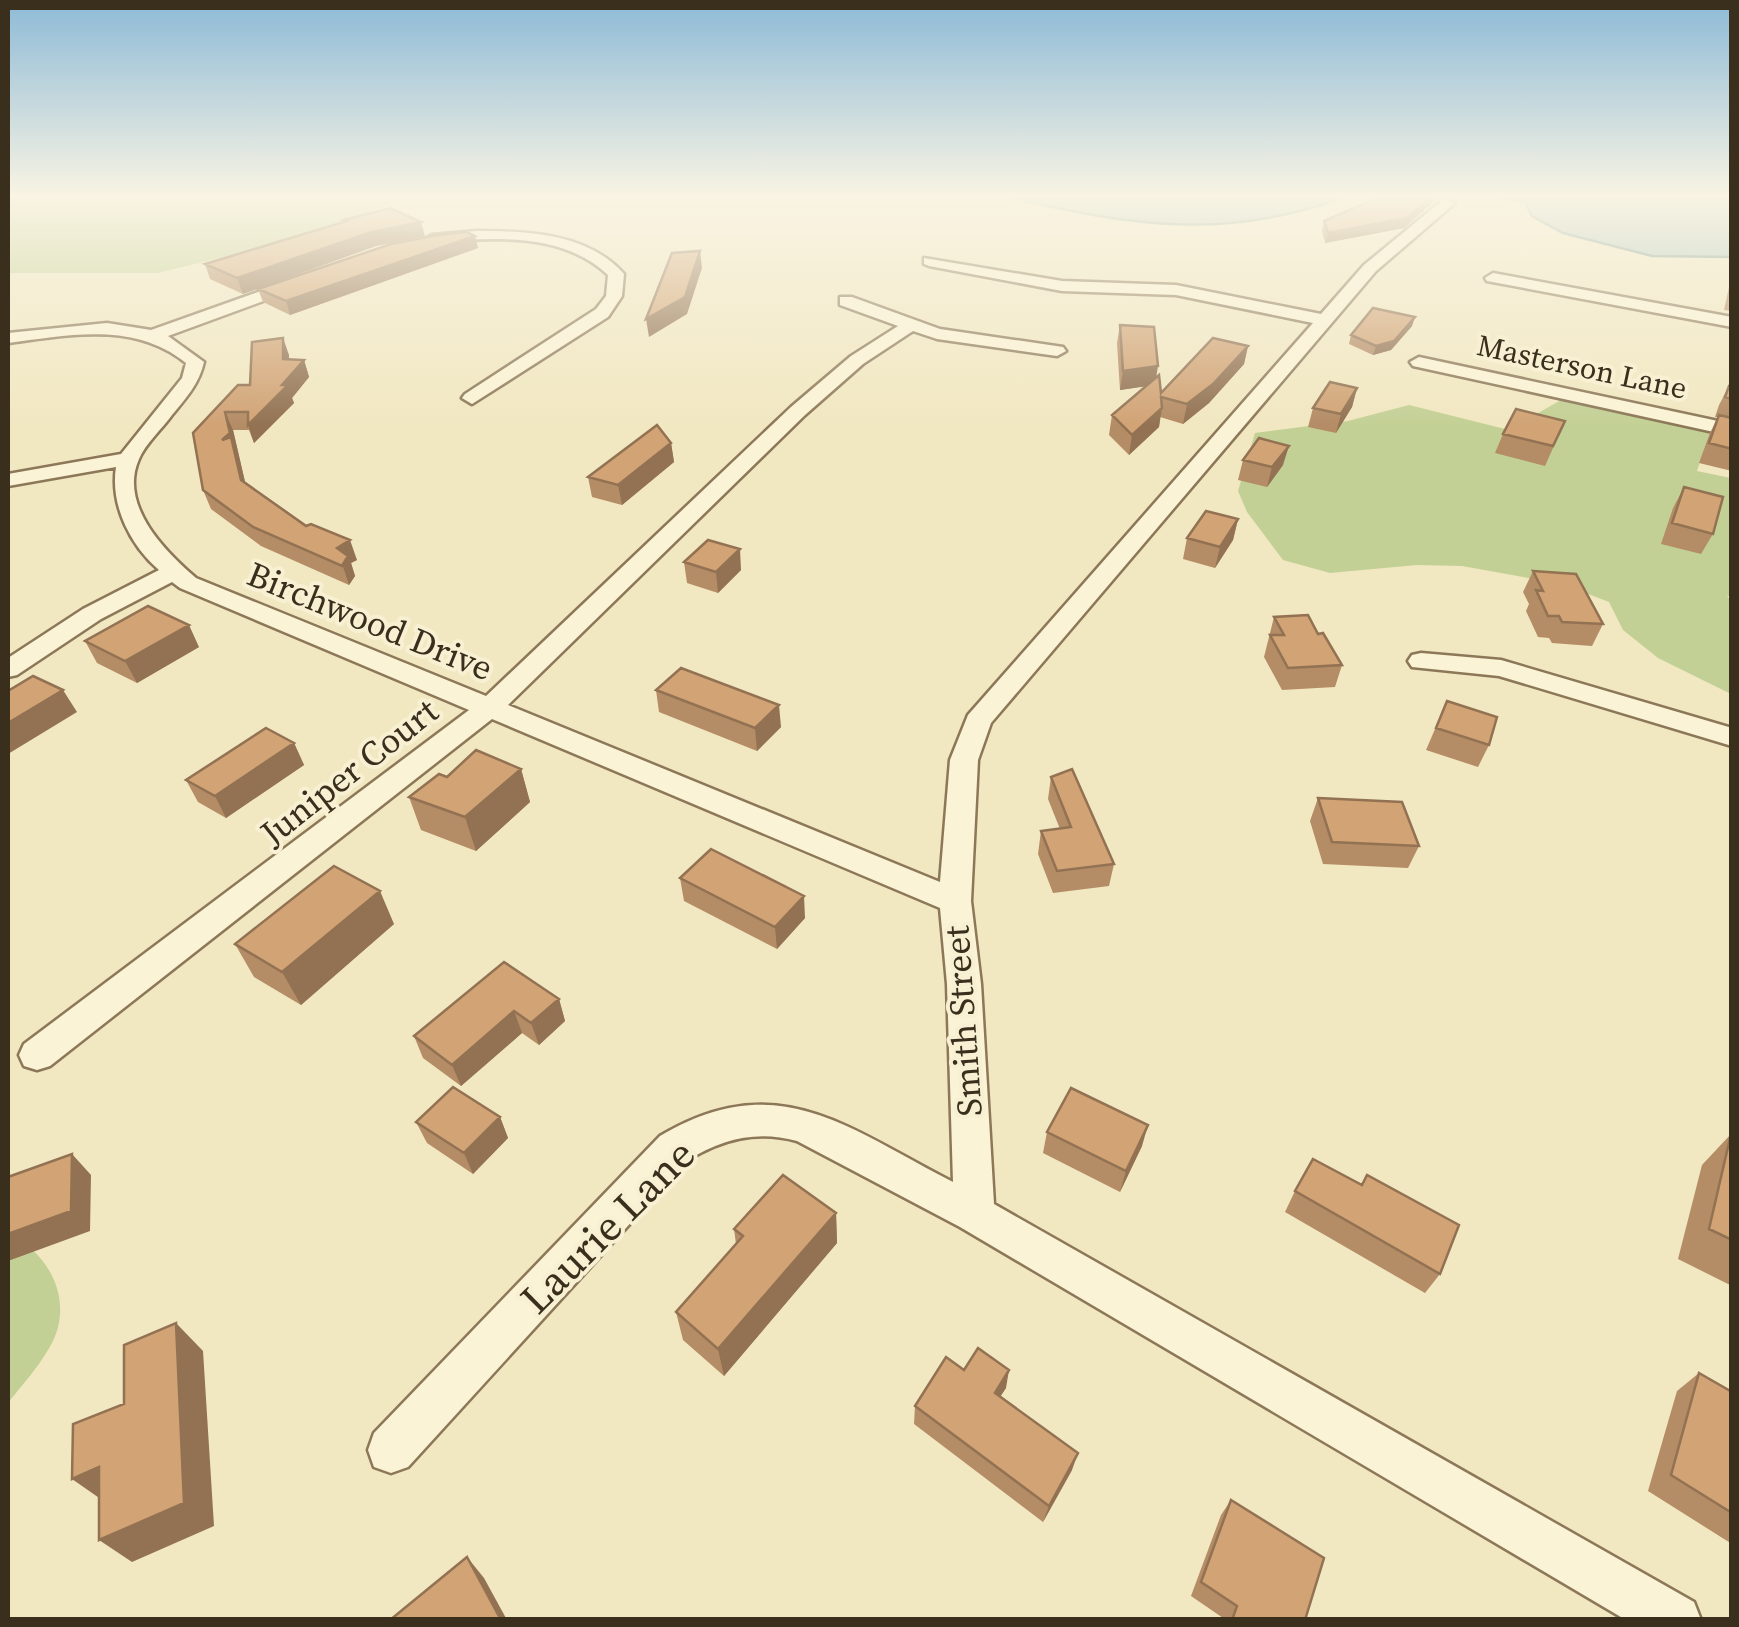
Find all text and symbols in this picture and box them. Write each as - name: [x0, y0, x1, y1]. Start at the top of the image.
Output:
- street label: Masterson Lane: [1474, 324, 1691, 409]
- street label: Birchwood Drive: [240, 550, 500, 692]
- street label: Juniper Court: [249, 687, 448, 857]
- street label: Smith Street: [932, 923, 994, 1118]
- street label: Laurie Lane: [507, 1126, 707, 1326]

